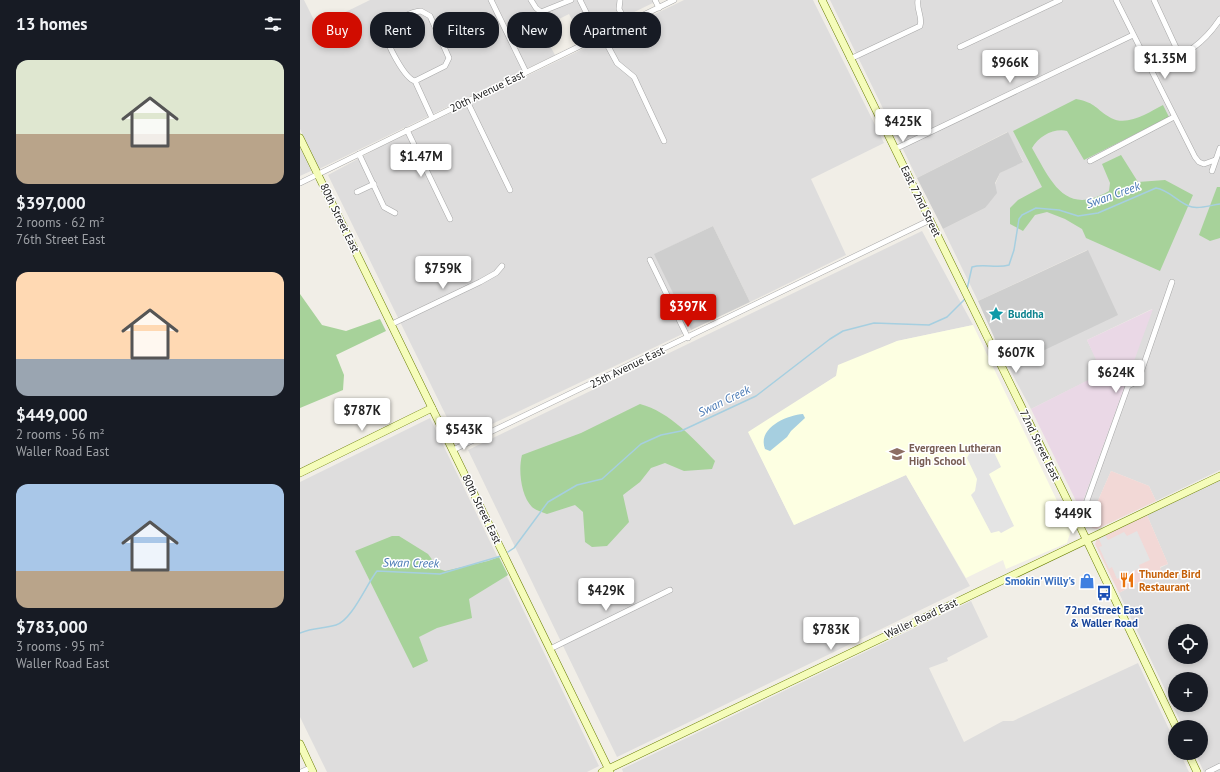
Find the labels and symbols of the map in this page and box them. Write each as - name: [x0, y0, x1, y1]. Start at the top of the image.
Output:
- pin: $1.35M: [1132, 46, 1198, 80]
- pin: $966K: [982, 50, 1038, 84]
- street label: 20th Avenue East: [447, 67, 527, 115]
- pin: $425K: [875, 109, 931, 143]
- pin: $1.47M: [388, 144, 454, 178]
- street label: East 72nd Street: [898, 163, 944, 239]
- water label: Swan Creek: [1084, 178, 1142, 211]
- street label: 80th Street East: [317, 181, 363, 255]
- pin: $759K: [415, 256, 471, 290]
- pin: $397K: [660, 294, 716, 328]
- place icon: Buddha: [987, 305, 1005, 323]
- place label: Buddha: [1008, 307, 1044, 321]
- pin: $607K: [988, 340, 1044, 374]
- street label: 25th Avenue East: [587, 343, 667, 391]
- pin: $624K: [1088, 360, 1144, 394]
- water label: Swan Creek: [695, 381, 753, 420]
- pin: $787K: [334, 398, 390, 432]
- street label: 72nd Street East: [1017, 407, 1063, 483]
- pin: $543K: [436, 417, 492, 451]
- place label: Evergreen Lutheran High School: [909, 441, 1001, 468]
- school or university icon: Evergreen Lutheran High School: [888, 445, 906, 463]
- street label: 80th Street East: [459, 472, 505, 546]
- pin: $449K: [1045, 501, 1101, 535]
- water label: Swan Creek: [383, 555, 440, 570]
- place label: Thunder Bird Restaurant: [1139, 567, 1201, 594]
- restaurant icon: Thunder Bird Restaurant: [1118, 571, 1136, 589]
- shop icon: Smokin' Willy's: [1078, 572, 1096, 590]
- place label: Smokin' Willy's: [1005, 574, 1075, 588]
- pin: $429K: [578, 578, 634, 612]
- bus stop icon: 72nd Street East & Waller Road: [1095, 584, 1113, 602]
- street label: Waller Road East: [882, 595, 960, 641]
- place label: 72nd Street East & Waller Road: [1065, 603, 1143, 630]
- pin: $783K: [803, 617, 859, 651]

